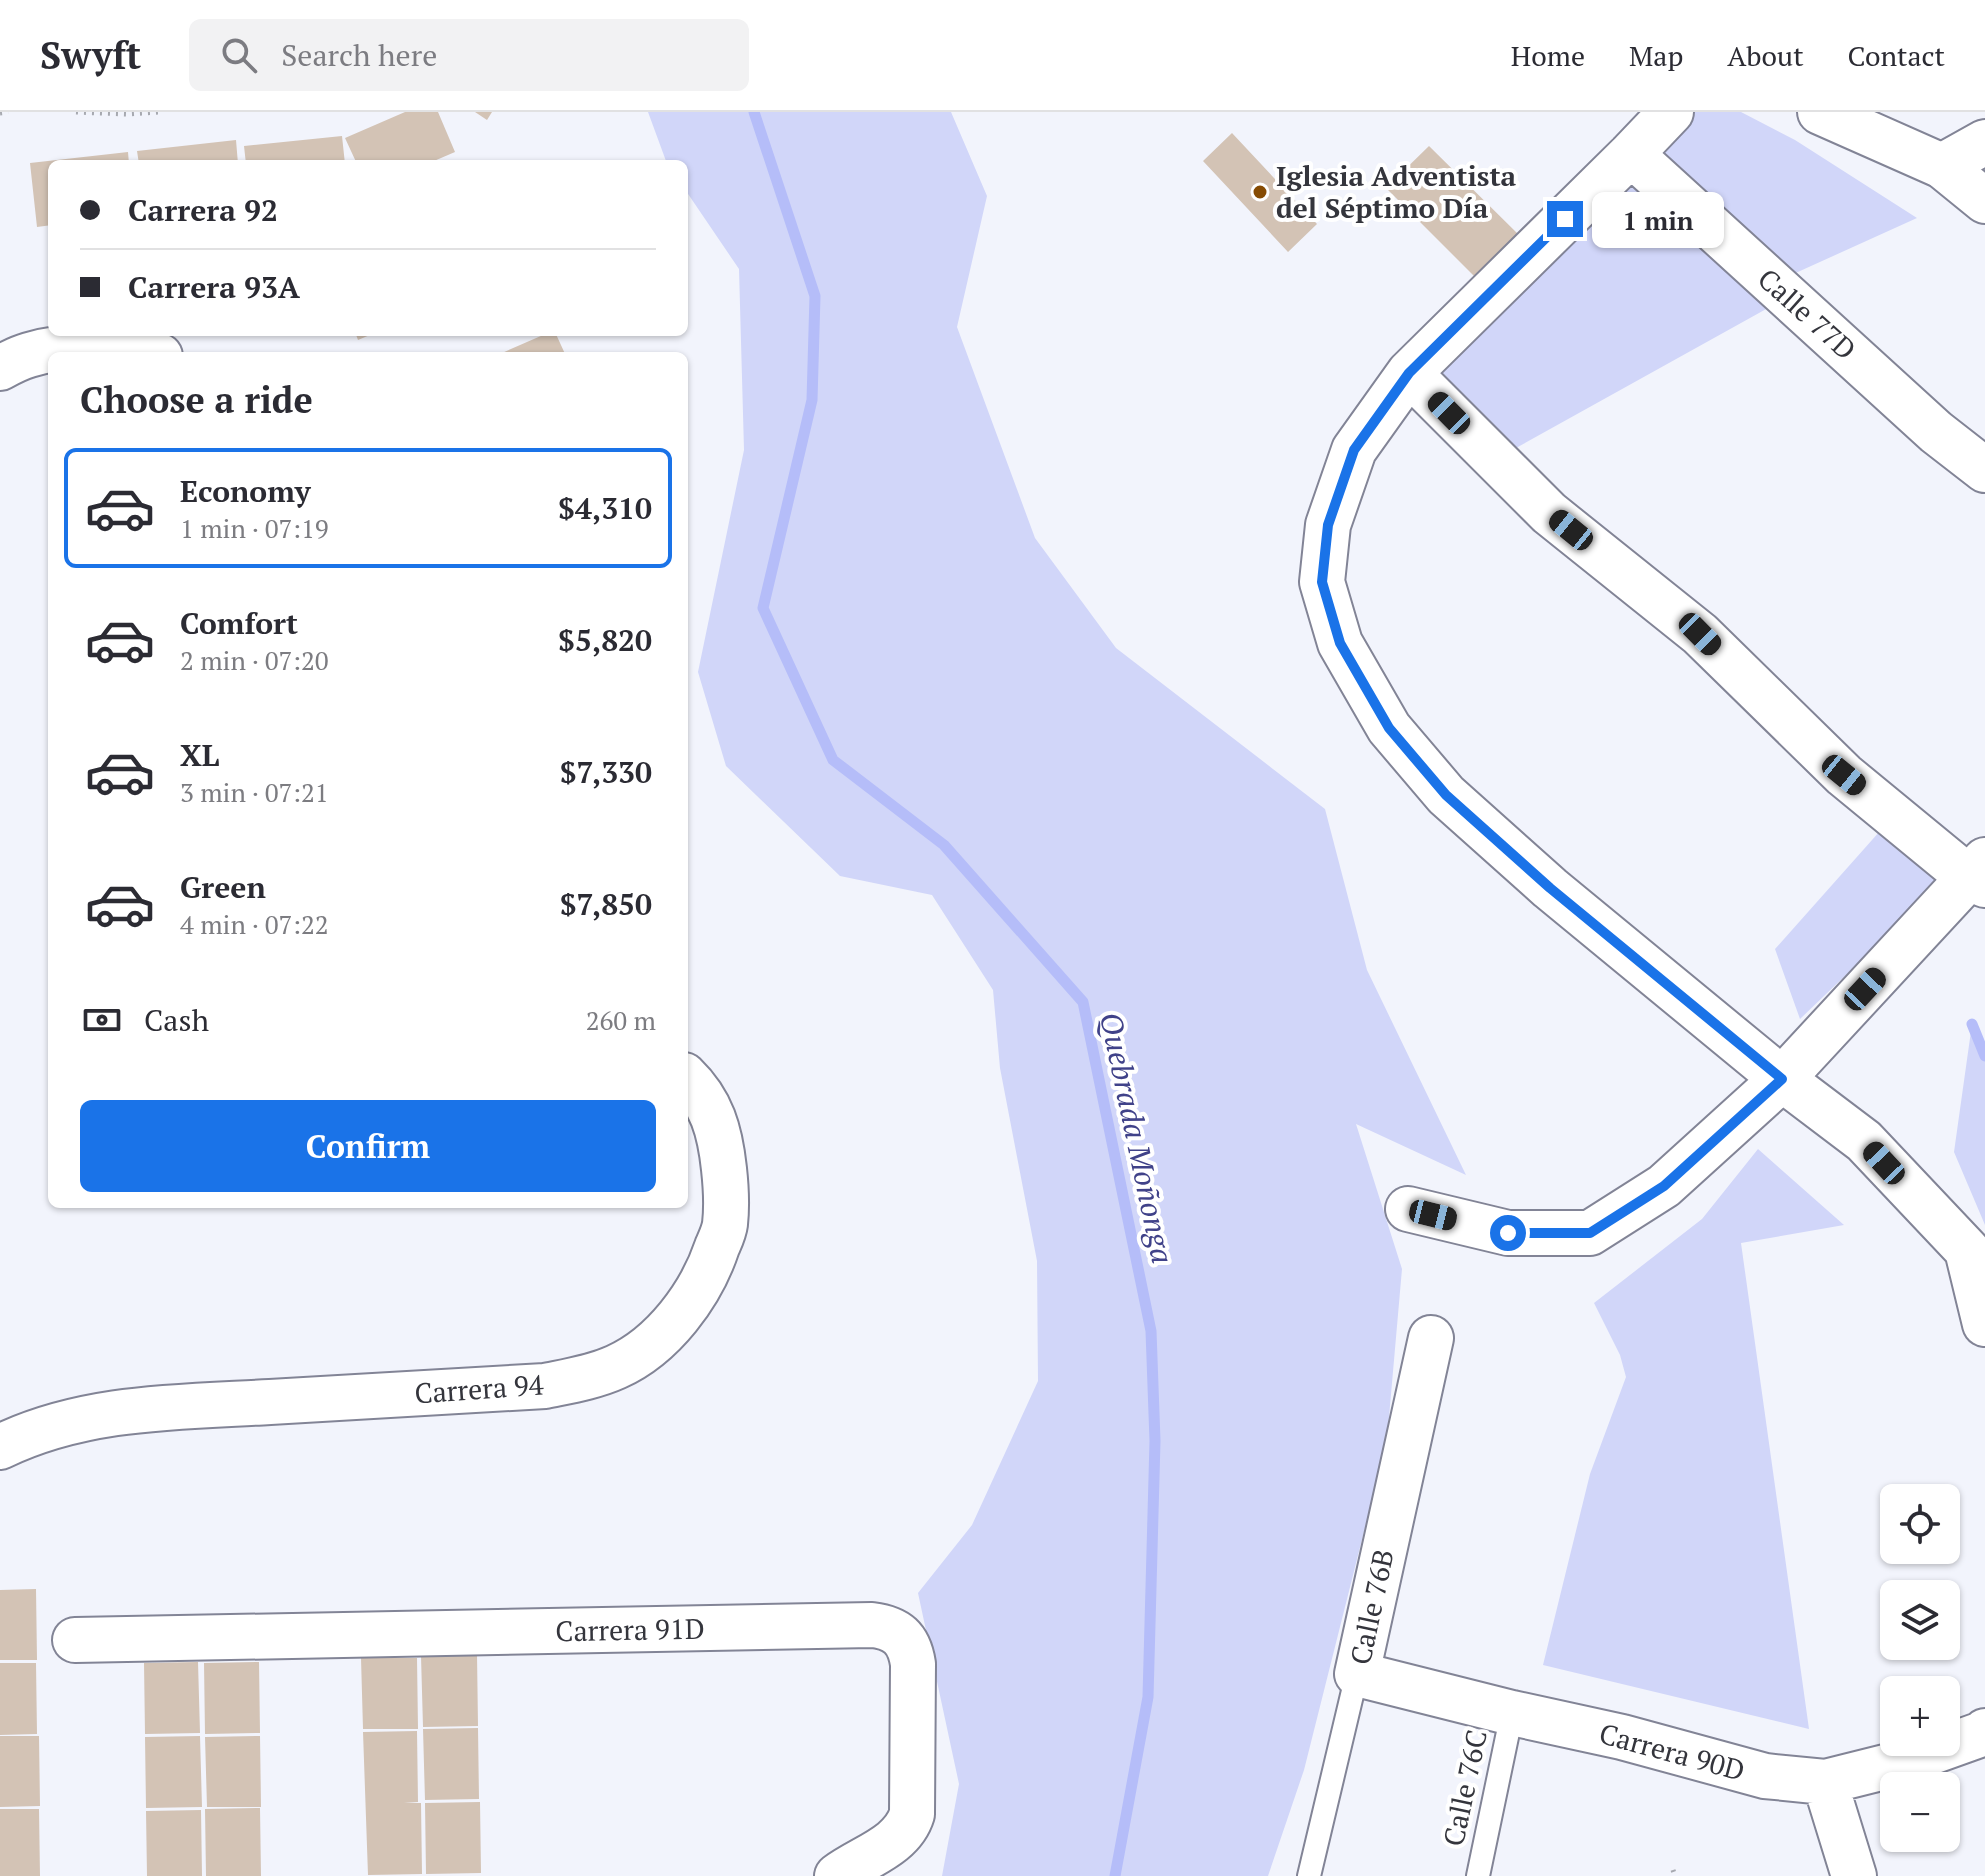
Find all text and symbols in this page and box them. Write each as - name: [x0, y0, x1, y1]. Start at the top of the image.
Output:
- search box: [189, 19, 749, 91]
- text: Swyft: [40, 30, 141, 80]
- icon: search: [217, 33, 261, 77]
- text: Search here: [281, 35, 437, 75]
- text: Home: [1511, 37, 1585, 74]
- text: Map: [1629, 37, 1683, 74]
- text: About: [1727, 37, 1804, 74]
- text: Contact: [1848, 37, 1945, 74]
- place label: Iglesia Adventista del Séptimo Día: [1276, 157, 1517, 226]
- marker: Iglesia Adventista del Séptimo Día: [1251, 183, 1269, 201]
- text: Carrera 92: [128, 190, 278, 230]
- callout: 1 min: [1593, 191, 1725, 247]
- route end: [1547, 201, 1583, 237]
- text: 1 min: [1622, 203, 1694, 237]
- street label: Calle 77D: [1751, 260, 1864, 367]
- text: Carrera 93A: [128, 267, 300, 307]
- text: Choose a ride: [80, 376, 313, 423]
- car: [1424, 388, 1474, 438]
- text: Economy: [180, 471, 311, 511]
- icon: car: [84, 472, 156, 544]
- text: $4,310: [558, 488, 652, 528]
- car: [1545, 506, 1597, 554]
- text: 1 min · 07:19: [180, 511, 329, 545]
- text: Comfort: [180, 603, 298, 643]
- icon: car: [84, 604, 156, 676]
- car: [1675, 609, 1725, 659]
- text: $5,820: [558, 620, 652, 660]
- text: 2 min · 07:20: [180, 643, 329, 677]
- text: XL: [180, 735, 219, 775]
- icon: car: [84, 736, 156, 808]
- car: [1818, 751, 1870, 799]
- text: $7,330: [560, 752, 652, 792]
- text: 3 min · 07:21: [180, 775, 329, 809]
- text: Green: [180, 867, 266, 907]
- icon: car: [84, 868, 156, 940]
- text: $7,850: [560, 884, 652, 924]
- text: 4 min · 07:22: [180, 907, 329, 941]
- car: [1840, 963, 1890, 1015]
- icon: cash: [80, 998, 124, 1042]
- text: Cash: [144, 1000, 209, 1040]
- text: 260 m: [586, 1003, 656, 1037]
- water label: Quebrada Moñonga: [1091, 1009, 1183, 1267]
- button: Confirm: [80, 1100, 656, 1192]
- car: [1859, 1137, 1909, 1189]
- car: [1407, 1198, 1459, 1232]
- route start: [1490, 1215, 1526, 1251]
- street label: Carrera 94: [413, 1366, 545, 1411]
- map controls: [1880, 1484, 1960, 1852]
- button: locate: [1880, 1484, 1960, 1564]
- street label: Calle 76B: [1341, 1546, 1402, 1668]
- button: layers: [1880, 1580, 1960, 1660]
- street label: Carrera 91D: [555, 1610, 705, 1649]
- button: +: [1880, 1676, 1960, 1756]
- street label: Carrera 90D: [1595, 1714, 1749, 1789]
- street label: Calle 76C: [1434, 1726, 1495, 1849]
- button: −: [1880, 1772, 1960, 1852]

